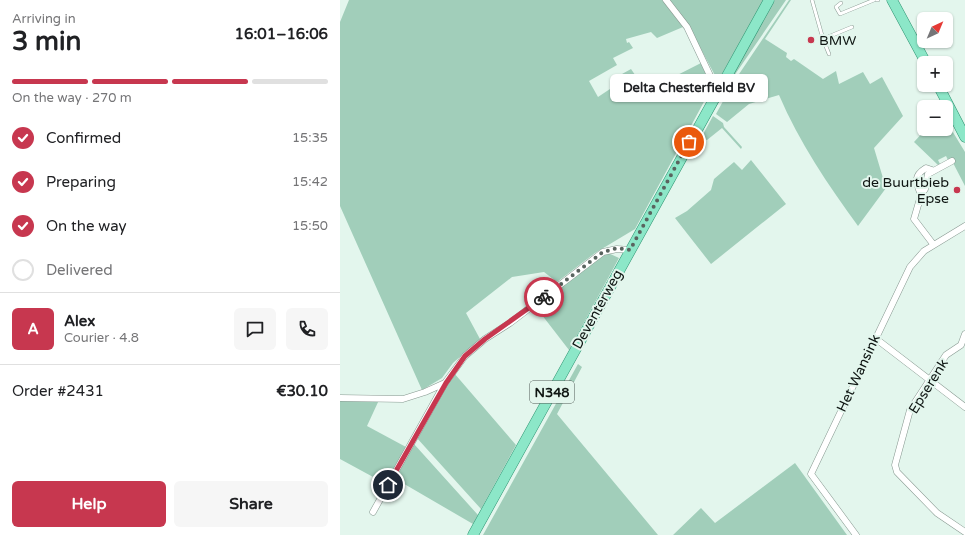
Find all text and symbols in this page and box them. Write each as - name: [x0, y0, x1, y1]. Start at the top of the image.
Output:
- text: Arriving in: [12, 11, 76, 27]
- north arrow: [917, 12, 953, 48]
- map controls: [917, 12, 953, 136]
- text: 16:01–16:06: [235, 25, 328, 43]
- text: 3 min: [12, 26, 81, 57]
- place label: BMW: [819, 32, 856, 49]
- marker: BMW: [806, 35, 816, 45]
- button: +: [917, 56, 953, 92]
- callout: Delta Chesterfield BV: [610, 74, 768, 102]
- text: Delta Chesterfield BV: [623, 80, 755, 96]
- text: On the way · 270 m: [12, 90, 132, 106]
- button: −: [917, 100, 953, 136]
- pin: [672, 125, 706, 159]
- icon: check: [12, 127, 34, 149]
- text: Confirmed: [46, 129, 121, 147]
- text: 15:35: [292, 130, 328, 146]
- icon: bag: [678, 131, 700, 153]
- icon: check: [12, 171, 34, 193]
- text: Preparing: [46, 173, 116, 191]
- text: 15:42: [292, 174, 328, 190]
- place label: de Buurtbieb Epse: [862, 174, 949, 207]
- marker: de Buurtbieb Epse: [952, 185, 962, 195]
- icon: check: [12, 215, 34, 237]
- text: On the way: [46, 217, 126, 235]
- text: 15:50: [292, 218, 328, 234]
- text: Delivered: [46, 261, 113, 279]
- street label: Deventerweg: [569, 267, 626, 352]
- courier: [524, 277, 564, 317]
- icon: bike: [533, 286, 555, 308]
- button: chat: [234, 308, 276, 350]
- button: phone: [286, 308, 328, 350]
- text: Alex: [64, 312, 95, 330]
- text: A: [27, 320, 39, 338]
- text: Courier · 4.8: [64, 330, 139, 346]
- street label: Het Wansink: [833, 331, 884, 415]
- street label: Epserenk: [905, 355, 952, 417]
- road number: N348: [530, 381, 574, 403]
- text: Order #2431: [12, 382, 104, 400]
- text: €30.10: [276, 382, 328, 400]
- pin: [371, 468, 405, 502]
- icon: home: [377, 474, 399, 496]
- button: Help: [12, 481, 166, 527]
- button: Share: [174, 481, 328, 527]

